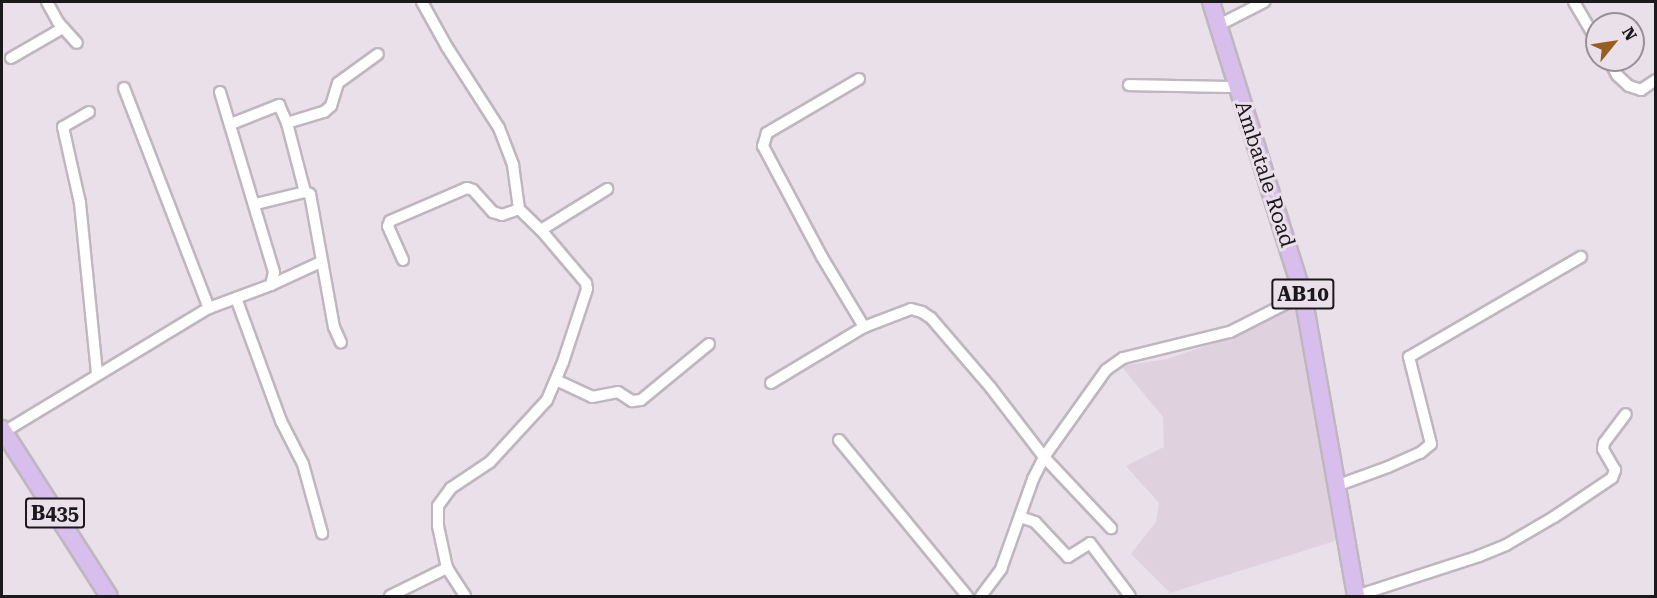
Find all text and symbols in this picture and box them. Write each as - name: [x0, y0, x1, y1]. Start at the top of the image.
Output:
- north arrow: [1585, 12, 1645, 72]
- text: N: [1618, 24, 1641, 44]
- street label: Ambatale Road: [1230, 98, 1300, 250]
- road number: AB10: [1270, 277, 1336, 311]
- road number: B435: [25, 496, 85, 530]

